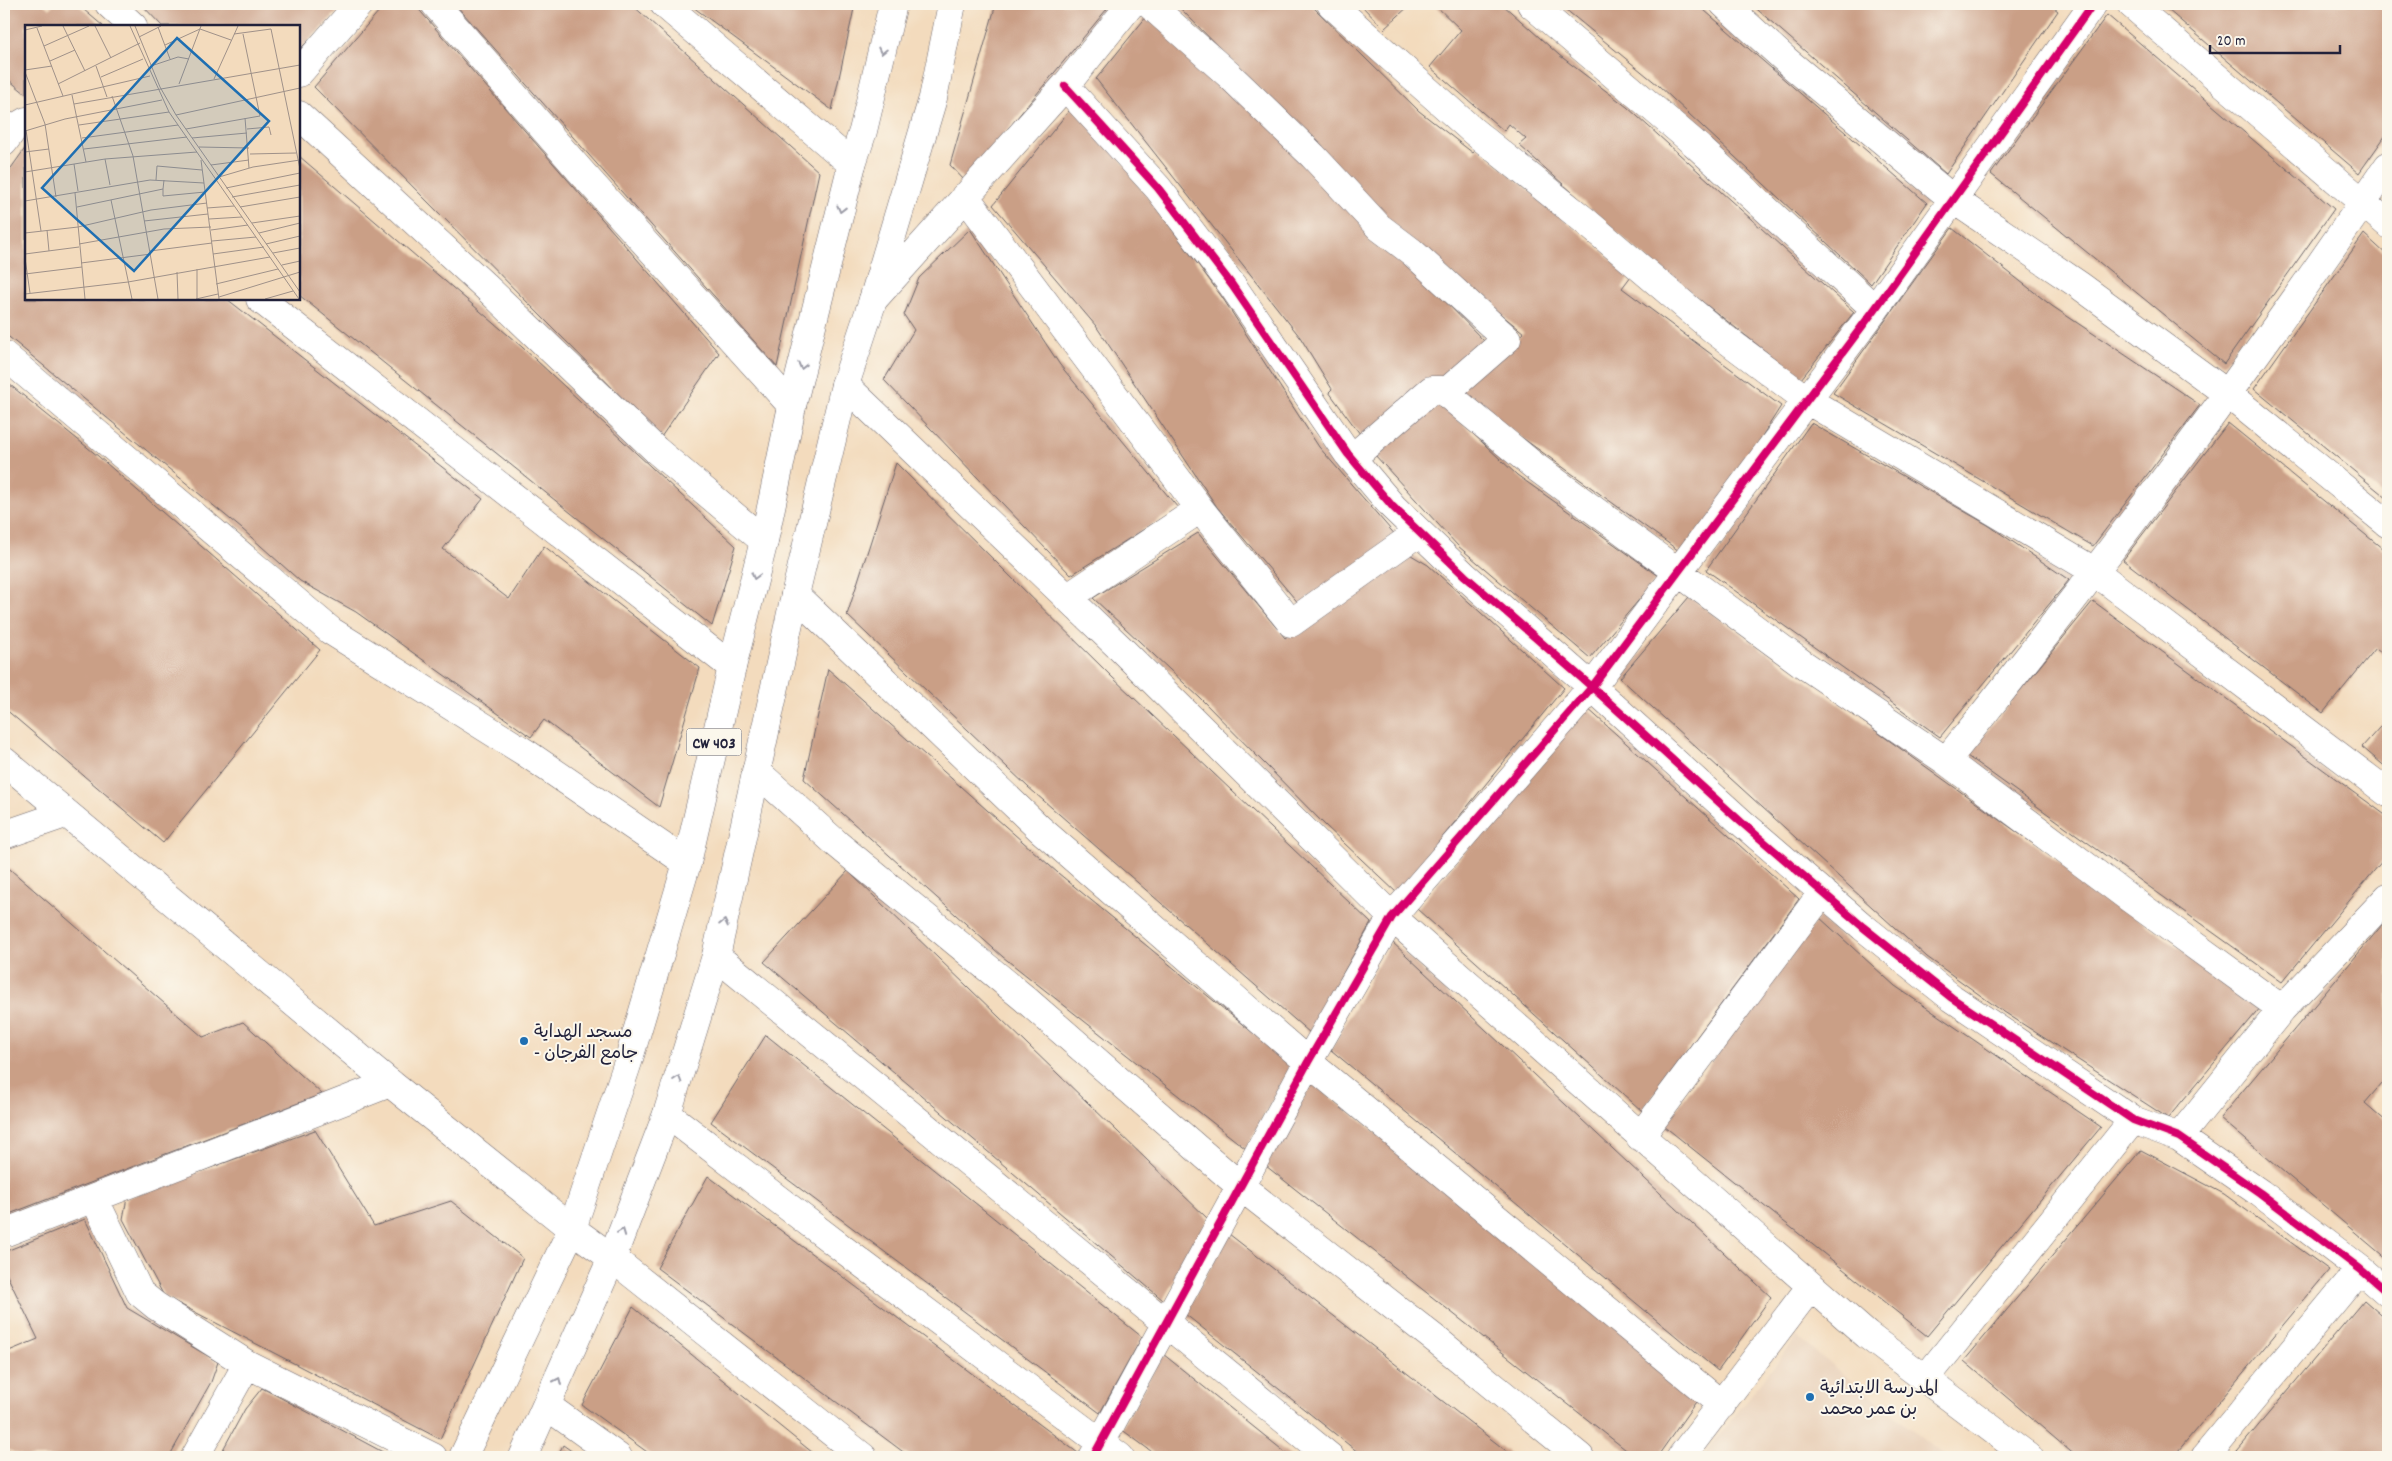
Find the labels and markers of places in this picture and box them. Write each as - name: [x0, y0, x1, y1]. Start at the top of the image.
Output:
- place label: مسجد الهداية - جامع الفرجان: [534, 1021, 638, 1067]
- marker: مسجد الهداية - جامع الفرجان: [518, 1035, 530, 1047]
- place label: المدرسة الابتدائية بن عمر محمد: [1820, 1377, 1939, 1423]
- marker: المدرسة الابتدائية بن عمر محمد: [1804, 1391, 1816, 1403]

